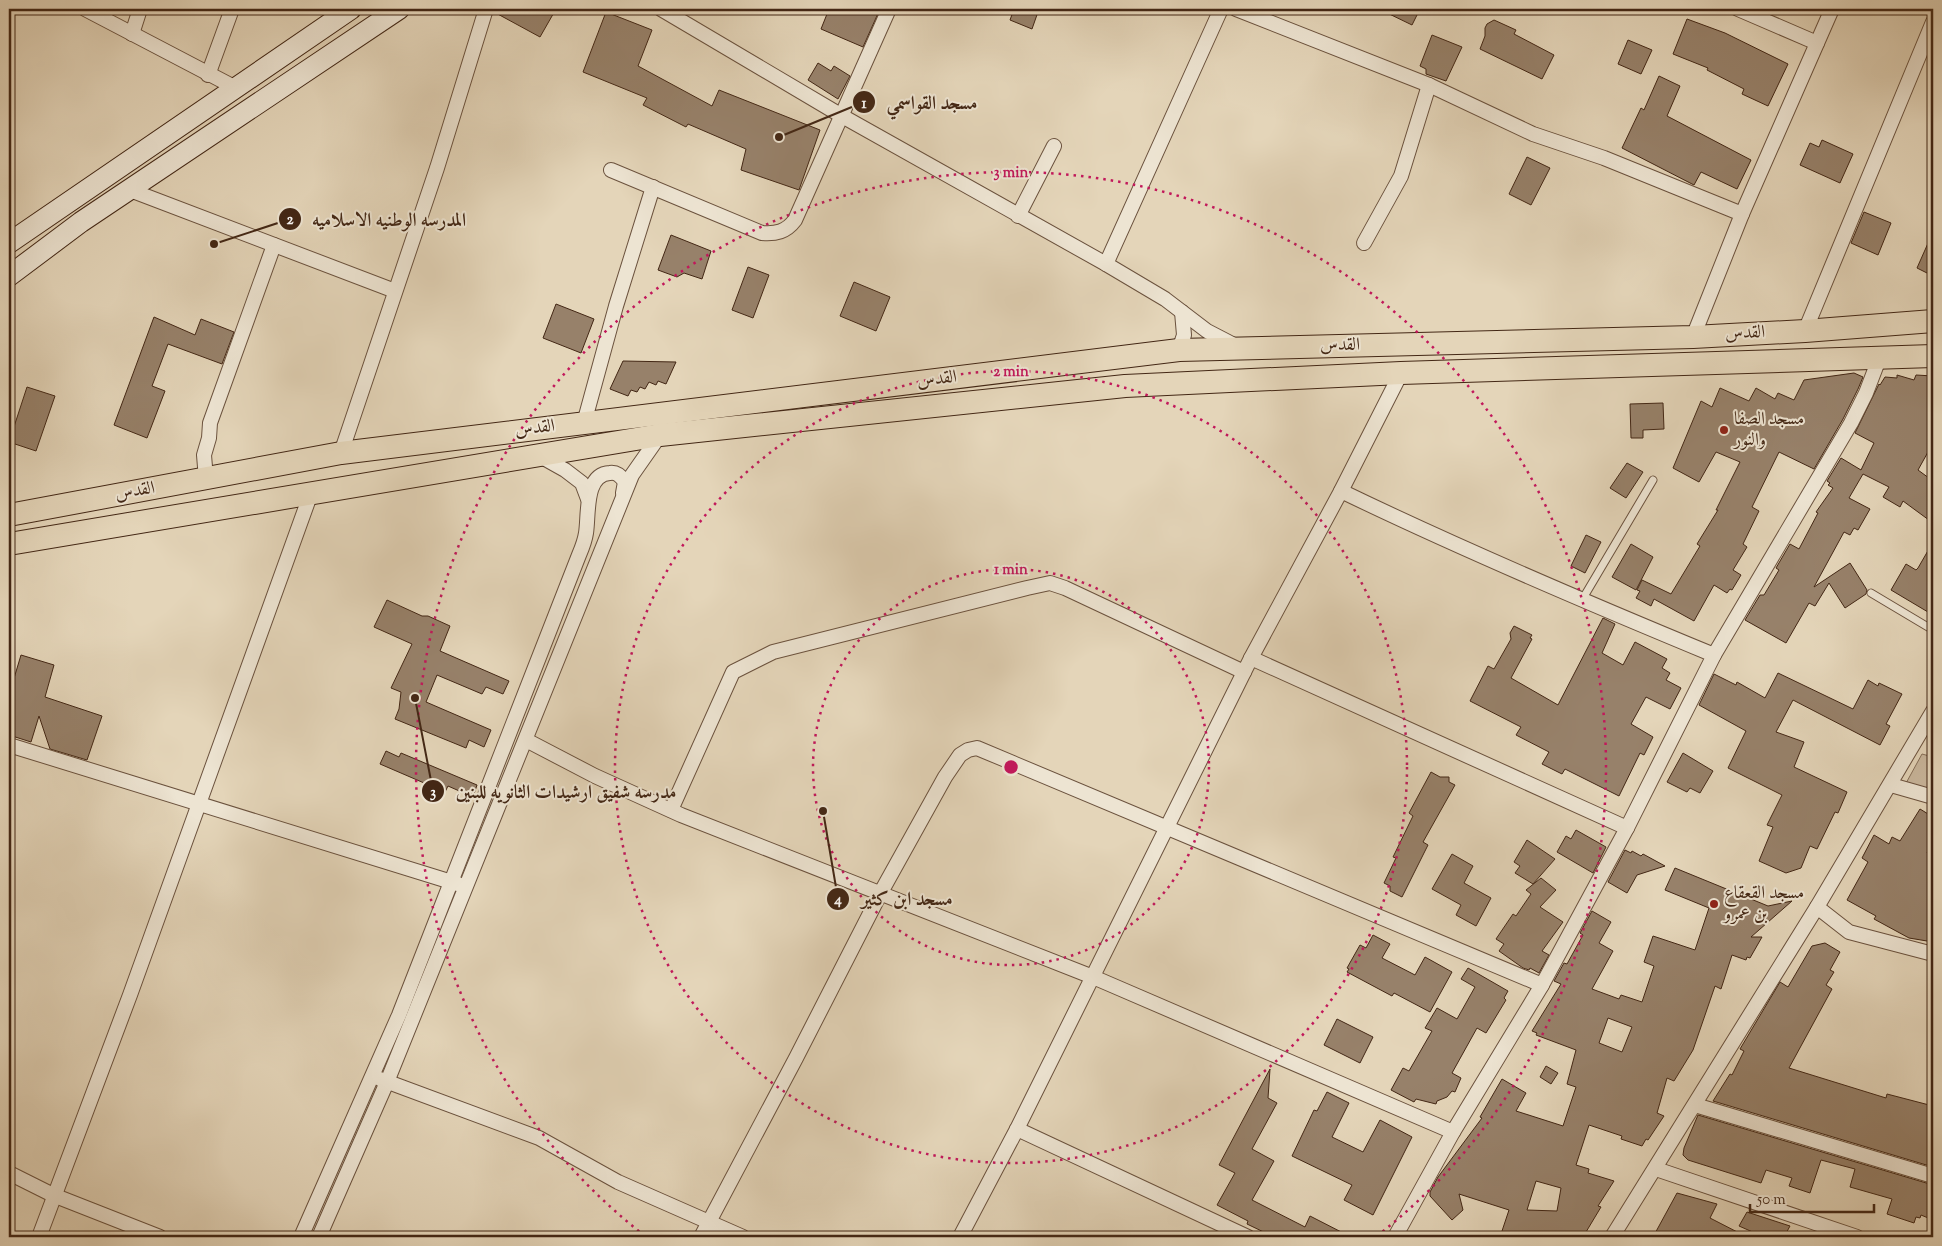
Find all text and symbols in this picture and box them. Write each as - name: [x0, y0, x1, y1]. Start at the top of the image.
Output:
- callout: مسجد القواسمي: [851, 85, 987, 119]
- text: مسجد القواسمي: [886, 91, 978, 120]
- text: 1: [861, 94, 867, 115]
- text: 3 min: [994, 163, 1029, 184]
- callout: المدرسه الوطنيه الاسلاميه: [277, 202, 476, 236]
- text: المدرسه الوطنيه الاسلاميه: [312, 208, 466, 235]
- text: 2: [286, 210, 294, 231]
- street label: القدس: [1724, 320, 1766, 348]
- street label: القدس: [1320, 333, 1360, 359]
- text: 2 min: [993, 362, 1029, 383]
- street label: القدس: [915, 365, 959, 395]
- place label: مسجد الصفا والنور: [1732, 407, 1804, 454]
- street label: القدس: [513, 414, 557, 444]
- marker: مسجد الصفا والنور: [1718, 424, 1730, 436]
- street label: القدس: [113, 476, 157, 508]
- text: 1 min: [994, 560, 1028, 581]
- centre of rings: [1002, 758, 1020, 776]
- callout: مدرسه شفيق ارشيدات الثانويه للبنين: [421, 774, 687, 808]
- text: مدرسه شفيق ارشيدات الثانويه للبنين: [456, 780, 676, 807]
- text: 3: [430, 783, 436, 804]
- place label: مسجد القعقاع بن عمرو: [1722, 881, 1804, 928]
- callout: مسجد ابن كثير: [826, 882, 962, 916]
- text: مسجد ابن كثير: [859, 887, 953, 914]
- text: 4: [833, 890, 842, 911]
- marker: مسجد القعقاع بن عمرو: [1708, 898, 1720, 910]
- scale bar: [1750, 1181, 1873, 1213]
- text: 50 m: [1756, 1190, 1786, 1211]

